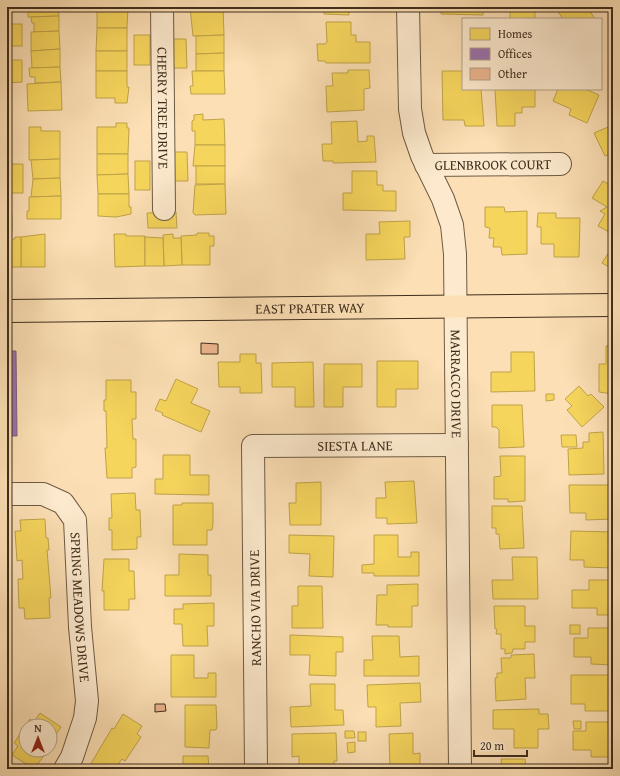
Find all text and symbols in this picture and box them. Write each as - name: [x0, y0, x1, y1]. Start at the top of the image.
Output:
- legend: [462, 18, 602, 90]
- text: Homes: [498, 25, 533, 42]
- text: Offices: [498, 45, 532, 62]
- street label: CHERRY TREE DRIVE: [152, 47, 174, 169]
- text: Other: [498, 65, 527, 82]
- street label: GLENBROOK COURT: [435, 154, 552, 175]
- street label: EAST PRATER WAY: [255, 297, 365, 319]
- street label: MARRACCO DRIVE: [446, 329, 467, 438]
- street label: SIESTA LANE: [317, 435, 393, 456]
- street label: SPRING MEADOWS DRIVE: [66, 532, 95, 683]
- street label: RANCHO VIA DRIVE: [244, 550, 266, 666]
- north arrow: [18, 718, 58, 758]
- text: N: [34, 720, 42, 736]
- scale bar: [474, 732, 527, 758]
- text: 20 m: [480, 737, 504, 754]

